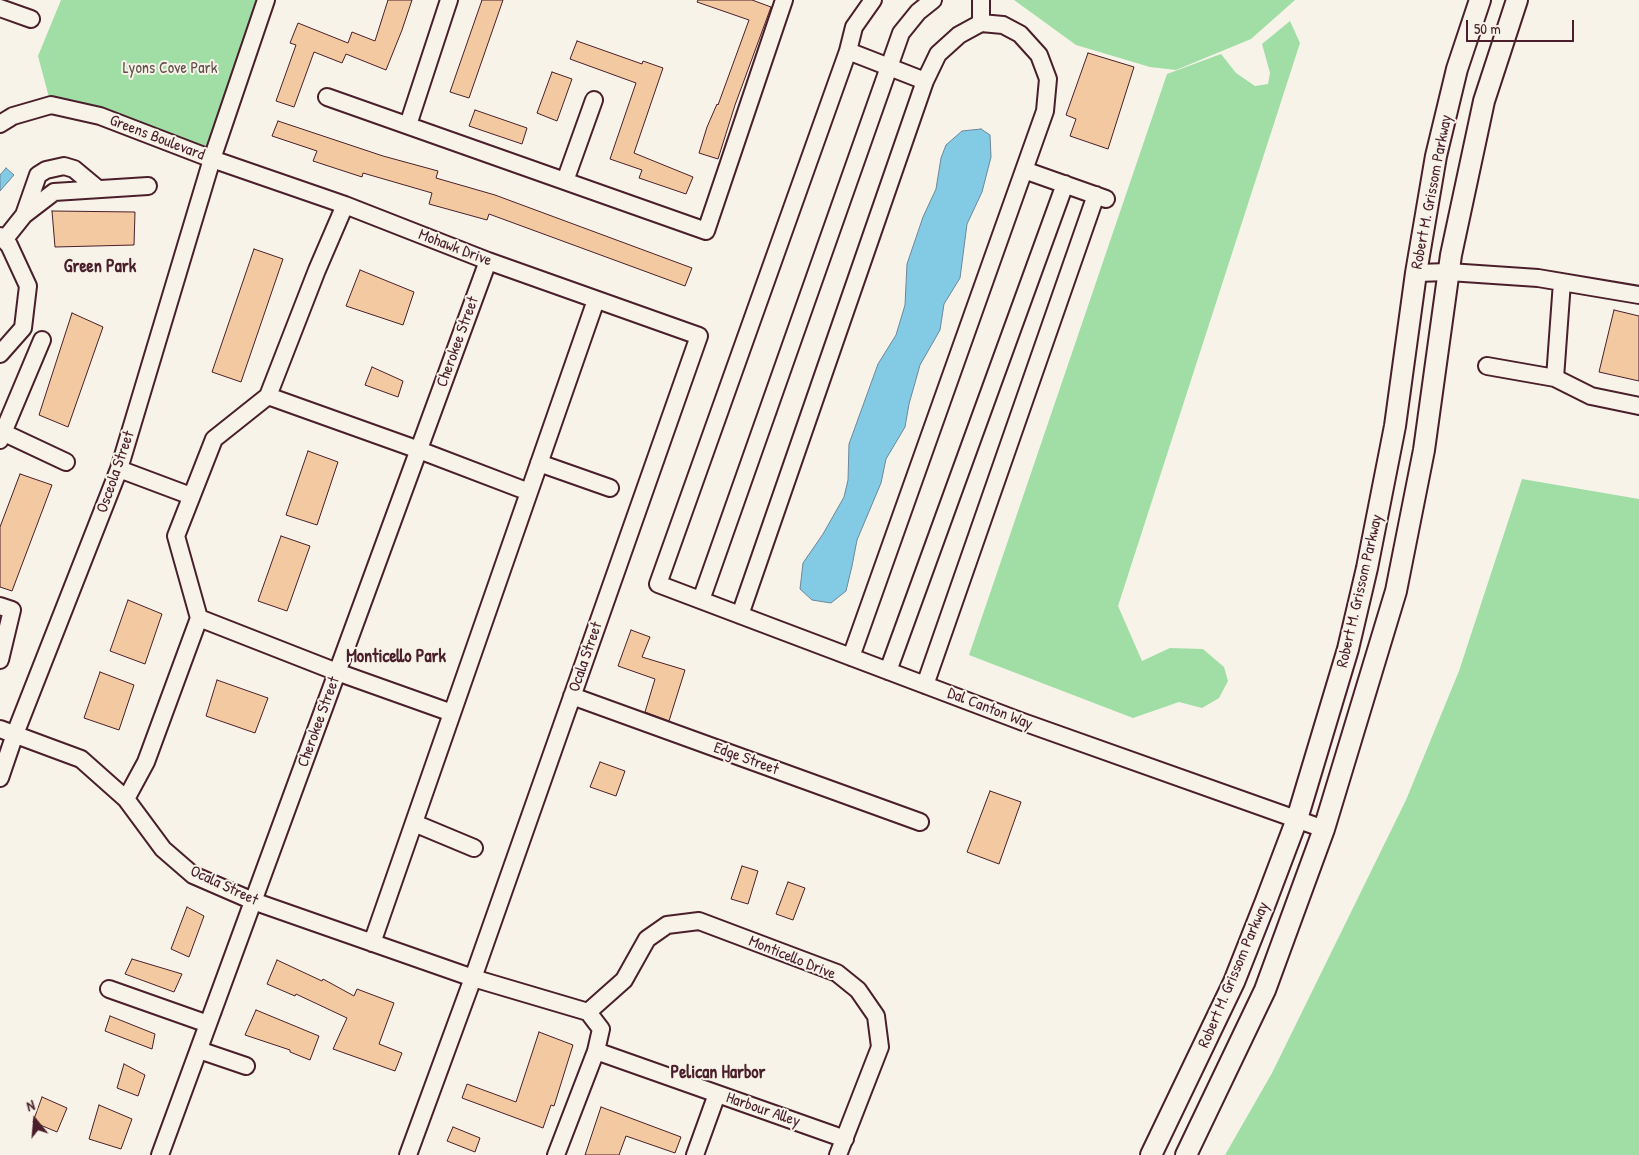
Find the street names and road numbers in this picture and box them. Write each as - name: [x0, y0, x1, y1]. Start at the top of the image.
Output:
- street label: Greens Boulevard: [107, 111, 207, 165]
- street label: Robert M. Grissom Parkway: [1408, 113, 1456, 271]
- street label: Mohawk Drive: [416, 225, 494, 271]
- street label: Cherokee Street: [433, 294, 483, 390]
- street label: Osceola Street: [93, 428, 139, 516]
- street label: Robert M. Grissom Parkway: [1333, 513, 1387, 669]
- street label: Ocala Street: [565, 619, 607, 695]
- street label: Cherokee Street: [294, 674, 344, 770]
- street label: Dal Canton Way: [945, 684, 1035, 734]
- street label: Edge Street: [711, 738, 781, 780]
- street label: Ocala Street: [187, 862, 261, 910]
- street label: Robert M. Grissom Parkway: [1195, 899, 1273, 1051]
- street label: Monticello Drive: [746, 932, 838, 984]
- street label: Harbour Alley: [723, 1088, 803, 1132]

